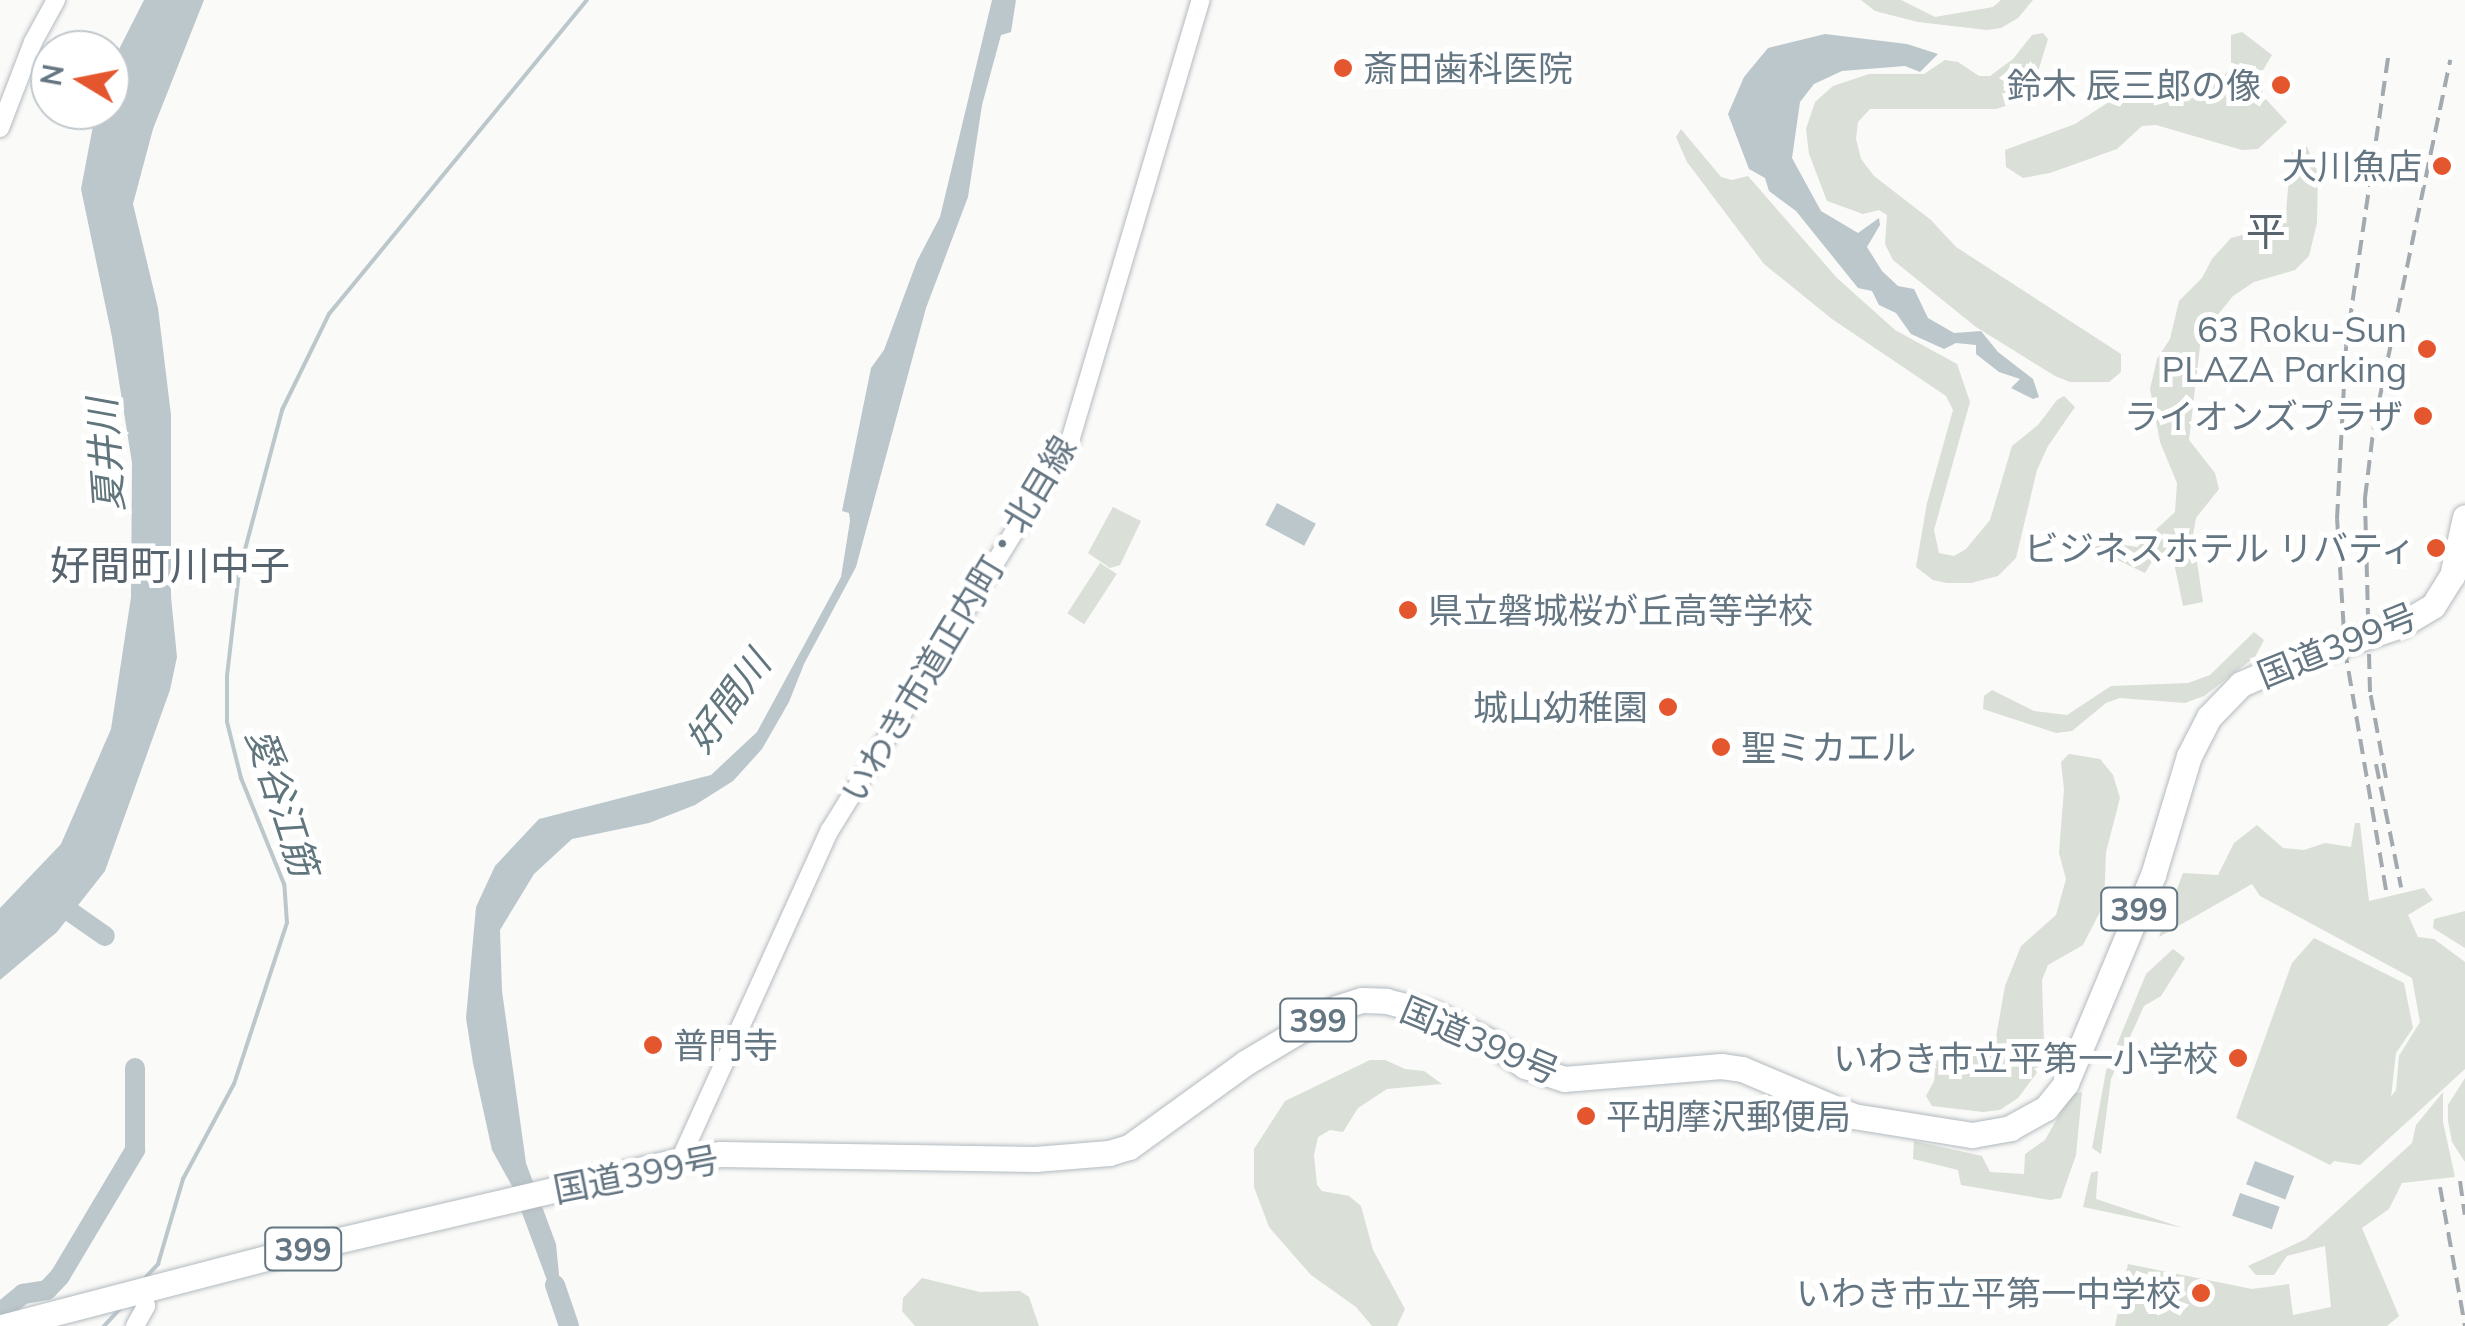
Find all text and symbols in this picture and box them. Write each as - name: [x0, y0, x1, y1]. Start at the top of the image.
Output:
- north arrow: [30, 30, 130, 130]
- place label: 斎田歯科医院: [1363, 47, 1573, 89]
- marker: 斎田歯科医院: [1332, 57, 1354, 79]
- text: N: [33, 62, 71, 89]
- place label: 鈴木 辰三郎の像: [2007, 64, 2261, 106]
- marker: 鈴木 辰三郎の像: [2270, 74, 2292, 96]
- place label: 大川魚店: [2282, 145, 2422, 187]
- marker: 大川魚店: [2431, 155, 2453, 177]
- district label: 平: [2246, 207, 2286, 255]
- place label: 63 Roku-Sun PLAZA Parking: [2161, 308, 2407, 390]
- marker: 63 Roku-Sun PLAZA Parking: [2416, 338, 2438, 360]
- place label: ライオンズプラザ: [2123, 395, 2403, 437]
- water label: 夏井川: [79, 397, 133, 513]
- marker: ライオンズプラザ: [2412, 405, 2434, 427]
- street label: いわき市道正内町・北目線: [832, 428, 1084, 810]
- place label: ビジネスホテル リバティ: [2022, 527, 2416, 569]
- marker: ビジネスホテル リバティ: [2425, 537, 2447, 559]
- district label: 好間町川中子: [50, 541, 290, 589]
- place label: 県立磐城桜が丘高等学校: [1428, 589, 1813, 631]
- street label: 国道399号: [2251, 594, 2423, 696]
- marker: 県立磐城桜が丘高等学校: [1397, 599, 1419, 621]
- water label: 好間川: [676, 642, 780, 762]
- place label: 城山幼稚園: [1473, 686, 1648, 728]
- marker: 城山幼稚園: [1657, 696, 1679, 718]
- water label: 愛谷江筋: [237, 723, 327, 881]
- place label: 聖ミカエル: [1741, 726, 1916, 768]
- marker: 聖ミカエル: [1710, 736, 1732, 758]
- road number: 399: [2099, 882, 2179, 936]
- street label: 国道399号: [1394, 988, 1566, 1092]
- road number: 399: [1278, 993, 1358, 1047]
- place label: 普門寺: [673, 1024, 778, 1066]
- marker: 普門寺: [642, 1034, 664, 1056]
- place label: いわき市立平第一小学校: [1833, 1037, 2218, 1079]
- marker: いわき市立平第一小学校: [2227, 1047, 2249, 1069]
- place label: 平胡摩沢郵便局: [1606, 1095, 1851, 1137]
- marker: 平胡摩沢郵便局: [1575, 1105, 1597, 1127]
- street label: 国道399号: [550, 1137, 722, 1211]
- road number: 399: [263, 1222, 343, 1276]
- place label: いわき市立平第一中学校: [1796, 1272, 2181, 1314]
- marker: いわき市立平第一中学校: [2190, 1282, 2212, 1304]

